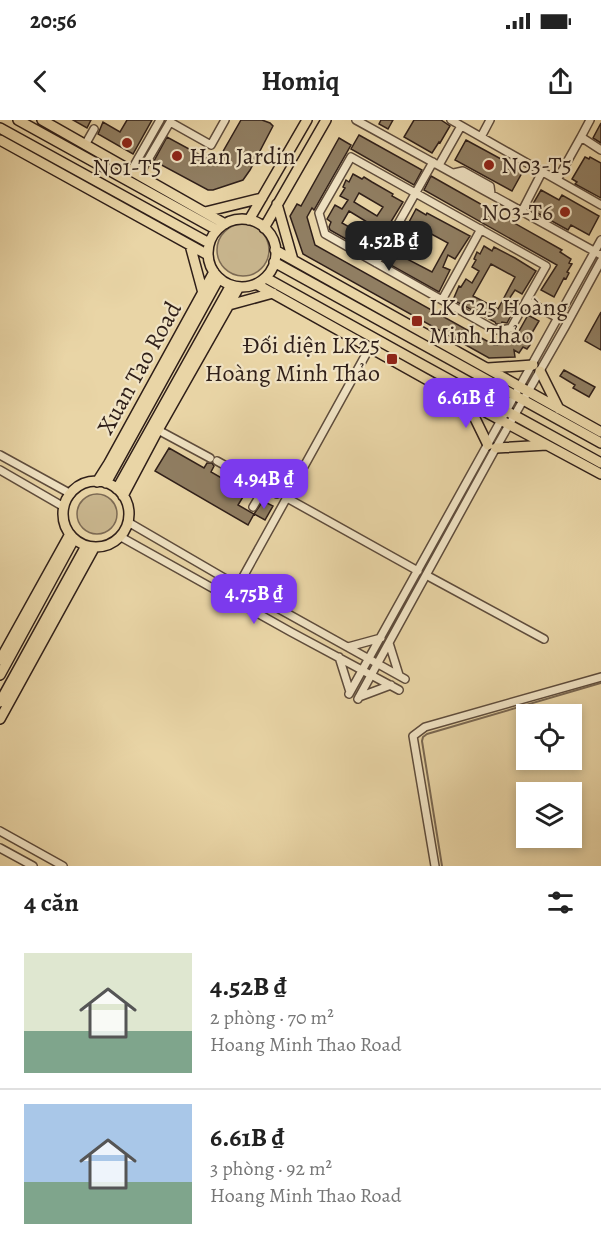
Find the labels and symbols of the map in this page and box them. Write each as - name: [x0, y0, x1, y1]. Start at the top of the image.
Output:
- marker: N01-T5: [120, 136, 134, 150]
- place label: Han Jardin: [189, 140, 296, 172]
- marker: Han Jardin: [170, 149, 184, 163]
- place label: N03-T5: [501, 149, 572, 181]
- place label: N01-T5: [92, 151, 162, 183]
- marker: N03-T5: [482, 158, 496, 172]
- place label: N03-T6: [481, 196, 553, 228]
- marker: N03-T6: [558, 205, 572, 219]
- pin: 4.52B ₫: [334, 221, 444, 272]
- place label: LK C25 Hoàng Minh Thảo: [429, 291, 568, 351]
- street label: Xuan Tao Road: [89, 296, 189, 440]
- marker: LK C25 Hoàng Minh Thảo: [410, 314, 424, 328]
- place label: Đối diện LK25 Hoàng Minh Thảo: [205, 329, 380, 389]
- marker: Đối diện LK25 Hoàng Minh Thảo: [385, 352, 399, 366]
- pin: 6.61B ₫: [411, 378, 521, 429]
- pin: 4.94B ₫: [209, 459, 319, 510]
- pin: 4.75B ₫: [199, 574, 309, 625]

